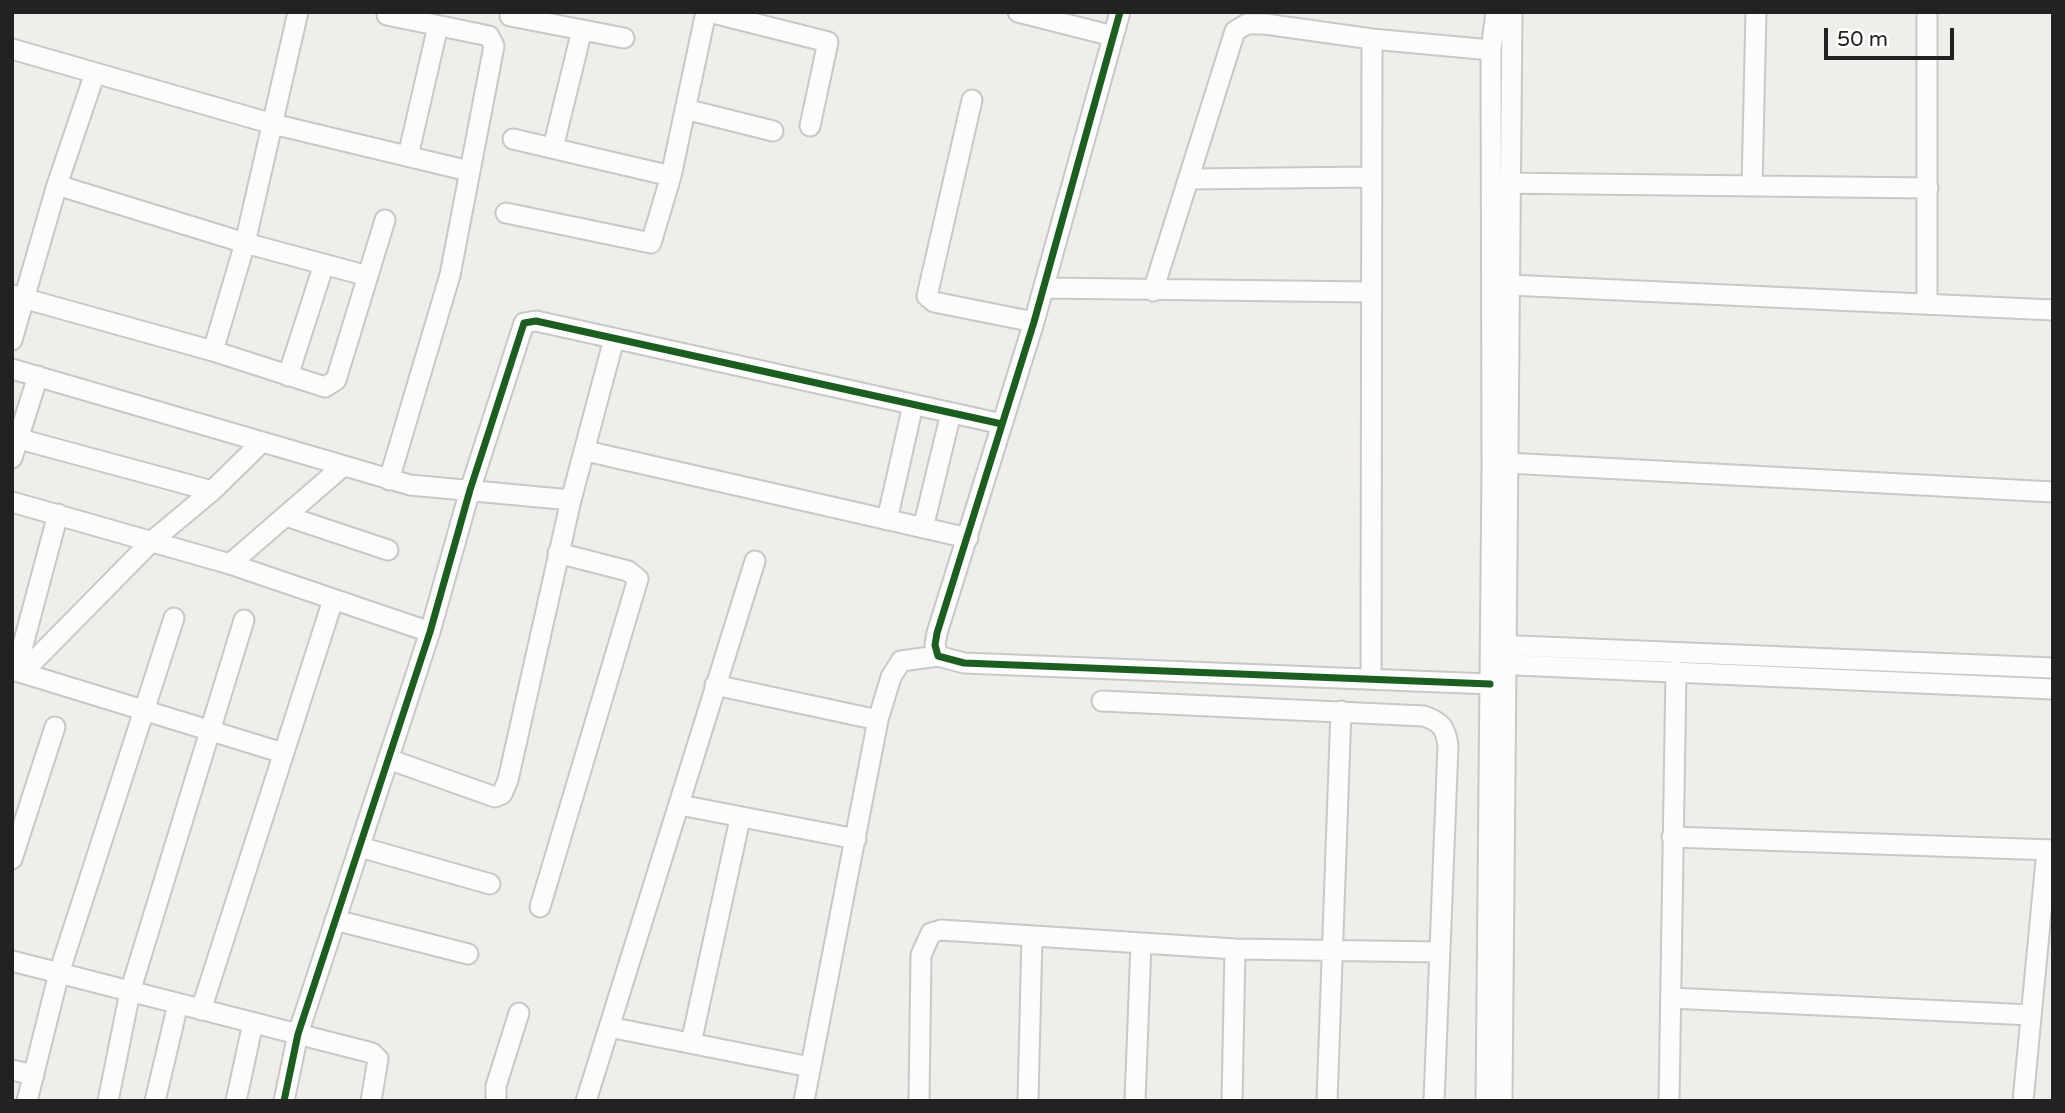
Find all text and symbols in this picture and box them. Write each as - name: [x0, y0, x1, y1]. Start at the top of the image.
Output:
- scale bar: [1827, 14, 1956, 58]
- text: 50 m: [1837, 27, 1888, 52]

